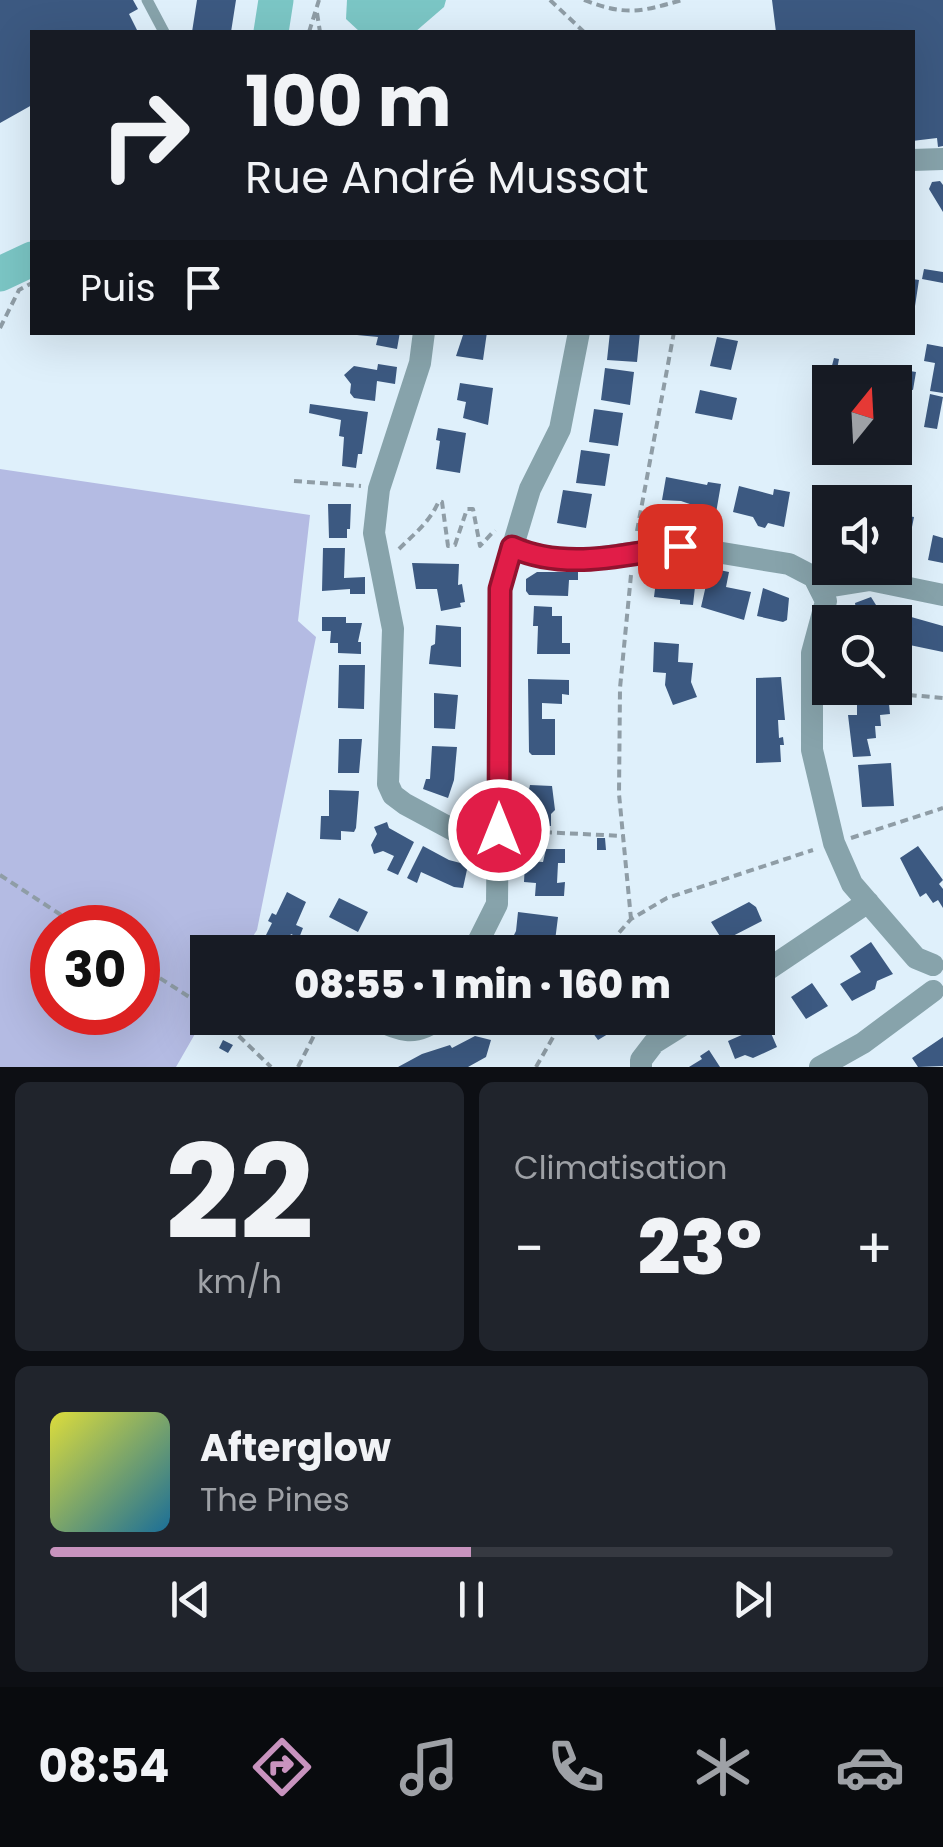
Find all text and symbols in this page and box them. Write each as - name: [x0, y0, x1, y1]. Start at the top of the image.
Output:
- text: 100 m: [245, 52, 452, 151]
- icon: right: [80, 70, 210, 200]
- text: Rue André Mussat: [245, 146, 649, 209]
- icon: arrive: [176, 260, 231, 315]
- text: Puis: [80, 261, 156, 314]
- north arrow: [812, 365, 912, 465]
- map controls: [812, 365, 912, 705]
- button: sound: [812, 485, 912, 585]
- pin: [638, 504, 723, 589]
- icon: arrive: [653, 519, 708, 574]
- button: search: [812, 605, 912, 705]
- position arrow: [447, 778, 551, 882]
- speed limit sign: 30: [30, 905, 160, 1035]
- text: 08:55 · 1 min · 160 m: [294, 958, 671, 1011]
- text: 22: [165, 1101, 314, 1284]
- text: Climatisation: [514, 1145, 727, 1190]
- text: 23°: [638, 1195, 762, 1300]
- text: −: [514, 1210, 544, 1287]
- text: +: [855, 1210, 893, 1287]
- text: km/h: [197, 1259, 282, 1304]
- text: Afterglow: [200, 1421, 391, 1474]
- text: The Pines: [200, 1477, 350, 1522]
- icon: previous: [163, 1572, 218, 1627]
- icon: pause: [444, 1572, 499, 1627]
- icon: next: [725, 1572, 780, 1627]
- icon: directions: [247, 1732, 317, 1802]
- icon: music: [394, 1732, 464, 1802]
- icon: phone: [541, 1732, 611, 1802]
- icon: climate: [688, 1732, 758, 1802]
- icon: car: [835, 1732, 905, 1802]
- text: 08:54: [39, 1735, 170, 1798]

